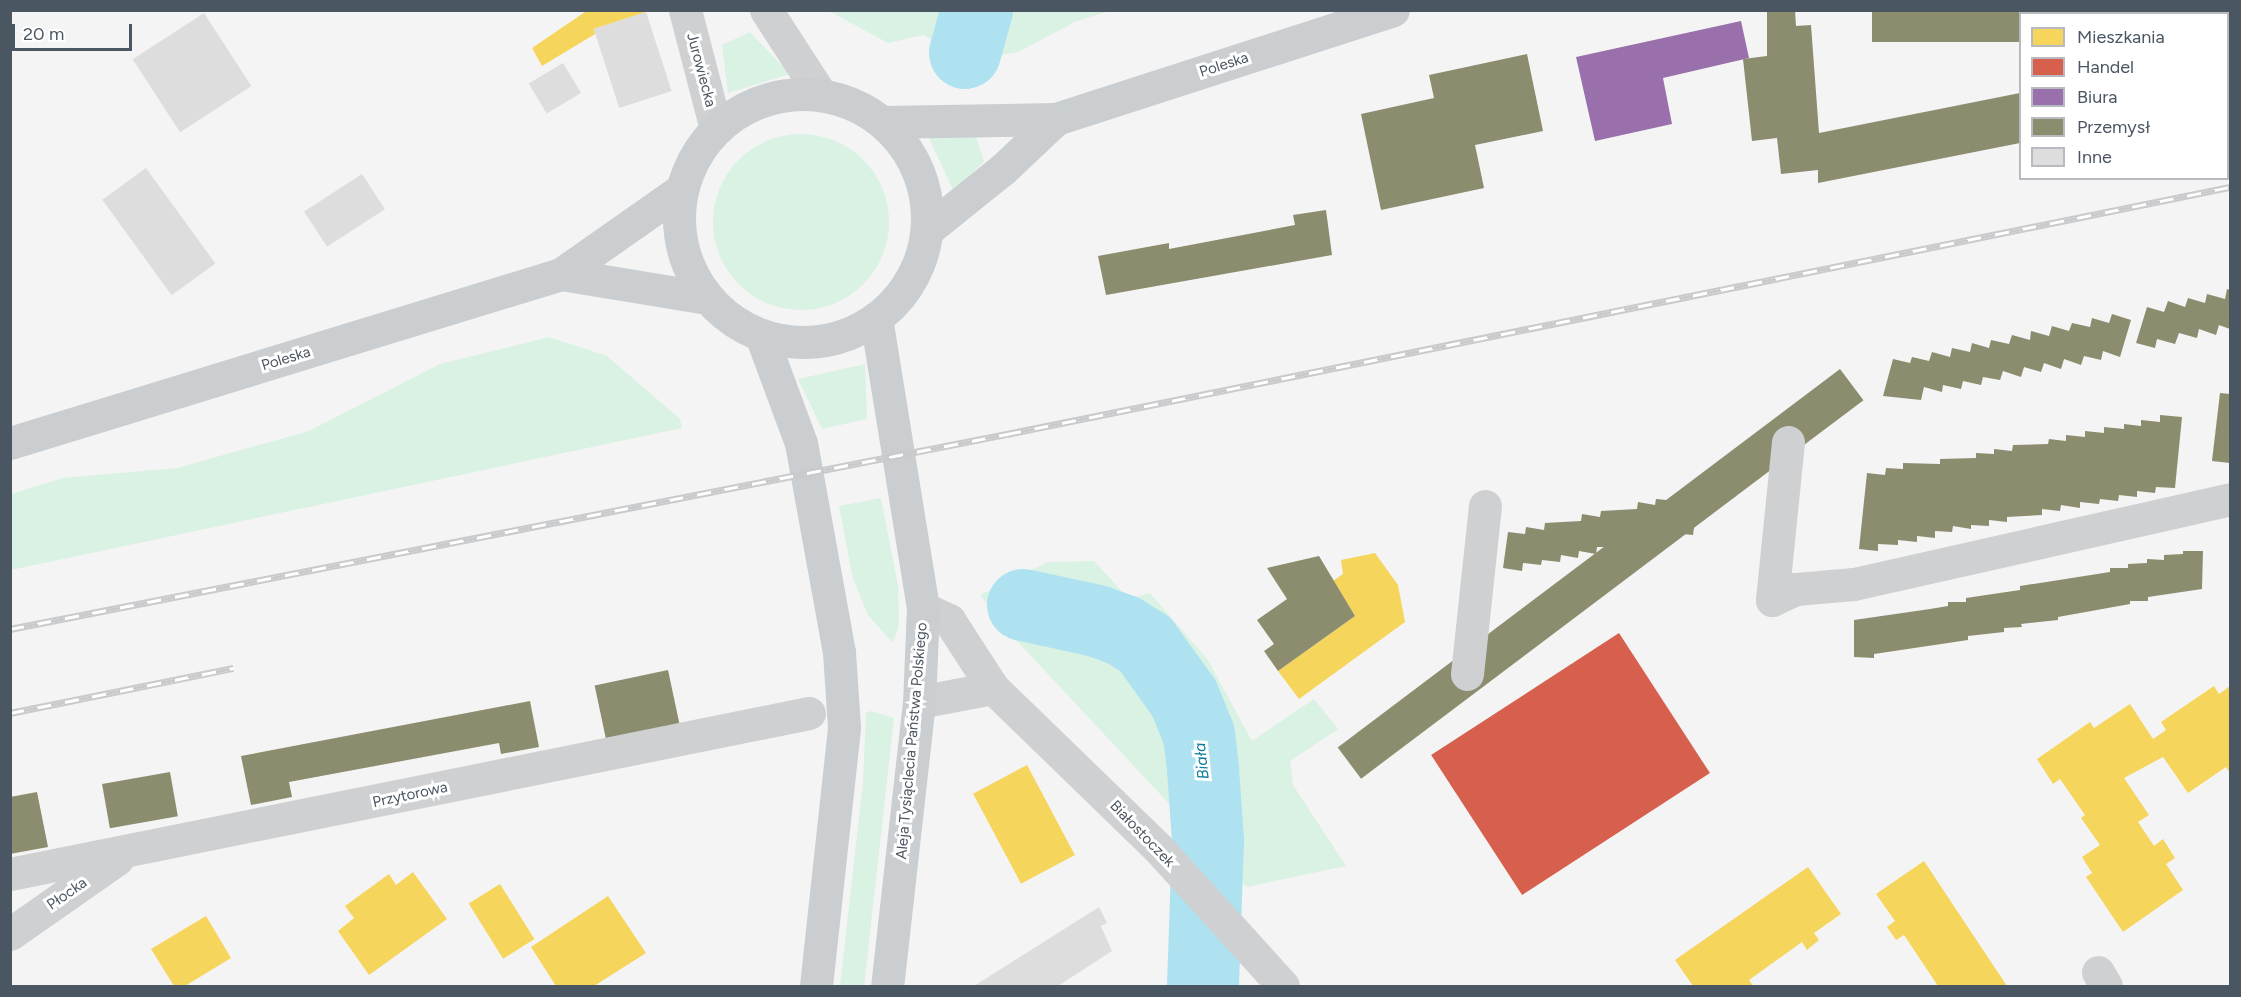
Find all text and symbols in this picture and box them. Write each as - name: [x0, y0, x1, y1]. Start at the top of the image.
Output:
- scale bar: [15, 12, 135, 50]
- legend: [2019, 12, 2229, 180]
- text: 20 m: [23, 23, 64, 45]
- text: Mieszkania: [2077, 26, 2165, 48]
- street label: Jurowiecka: [682, 31, 720, 109]
- street label: Poleska: [1197, 49, 1251, 81]
- text: Handel: [2077, 56, 2134, 78]
- text: Biura: [2077, 86, 2117, 108]
- text: Przemysł: [2077, 116, 2150, 138]
- text: Inne: [2077, 146, 2112, 168]
- street label: Poleska: [259, 343, 313, 375]
- street label: Aleja Tysiąclecia Państwa Polskiego: [893, 622, 931, 860]
- water label: Biała: [1191, 742, 1213, 780]
- street label: Przytorowa: [371, 778, 449, 812]
- street label: Białostoczek: [1106, 797, 1178, 871]
- street label: Płocka: [44, 874, 90, 914]

